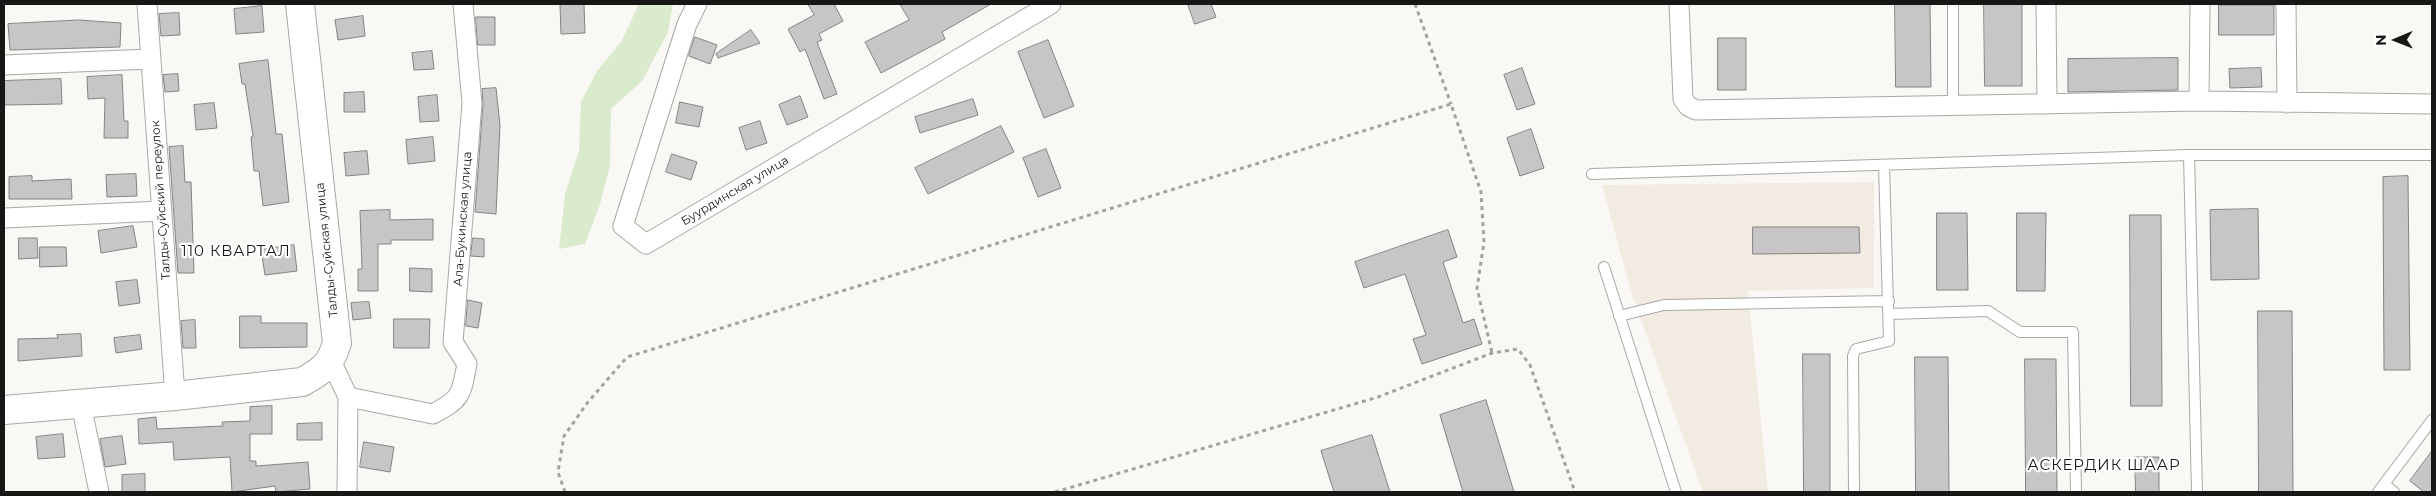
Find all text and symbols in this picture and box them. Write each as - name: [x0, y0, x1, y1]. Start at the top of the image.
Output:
- north arrow: [2371, 15, 2421, 65]
- text: N: [2372, 34, 2390, 46]
- street label: Талды-Суйский переулок: [148, 120, 174, 280]
- street label: Ала-Букинская улица: [451, 151, 475, 287]
- street label: Буурдинская улица: [679, 153, 791, 229]
- street label: Талды-Суйская улица: [313, 182, 341, 318]
- district label: 110 КВАРТАЛ: [180, 243, 292, 261]
- district label: АСКЕРДИК ШААР: [2026, 457, 2182, 475]

